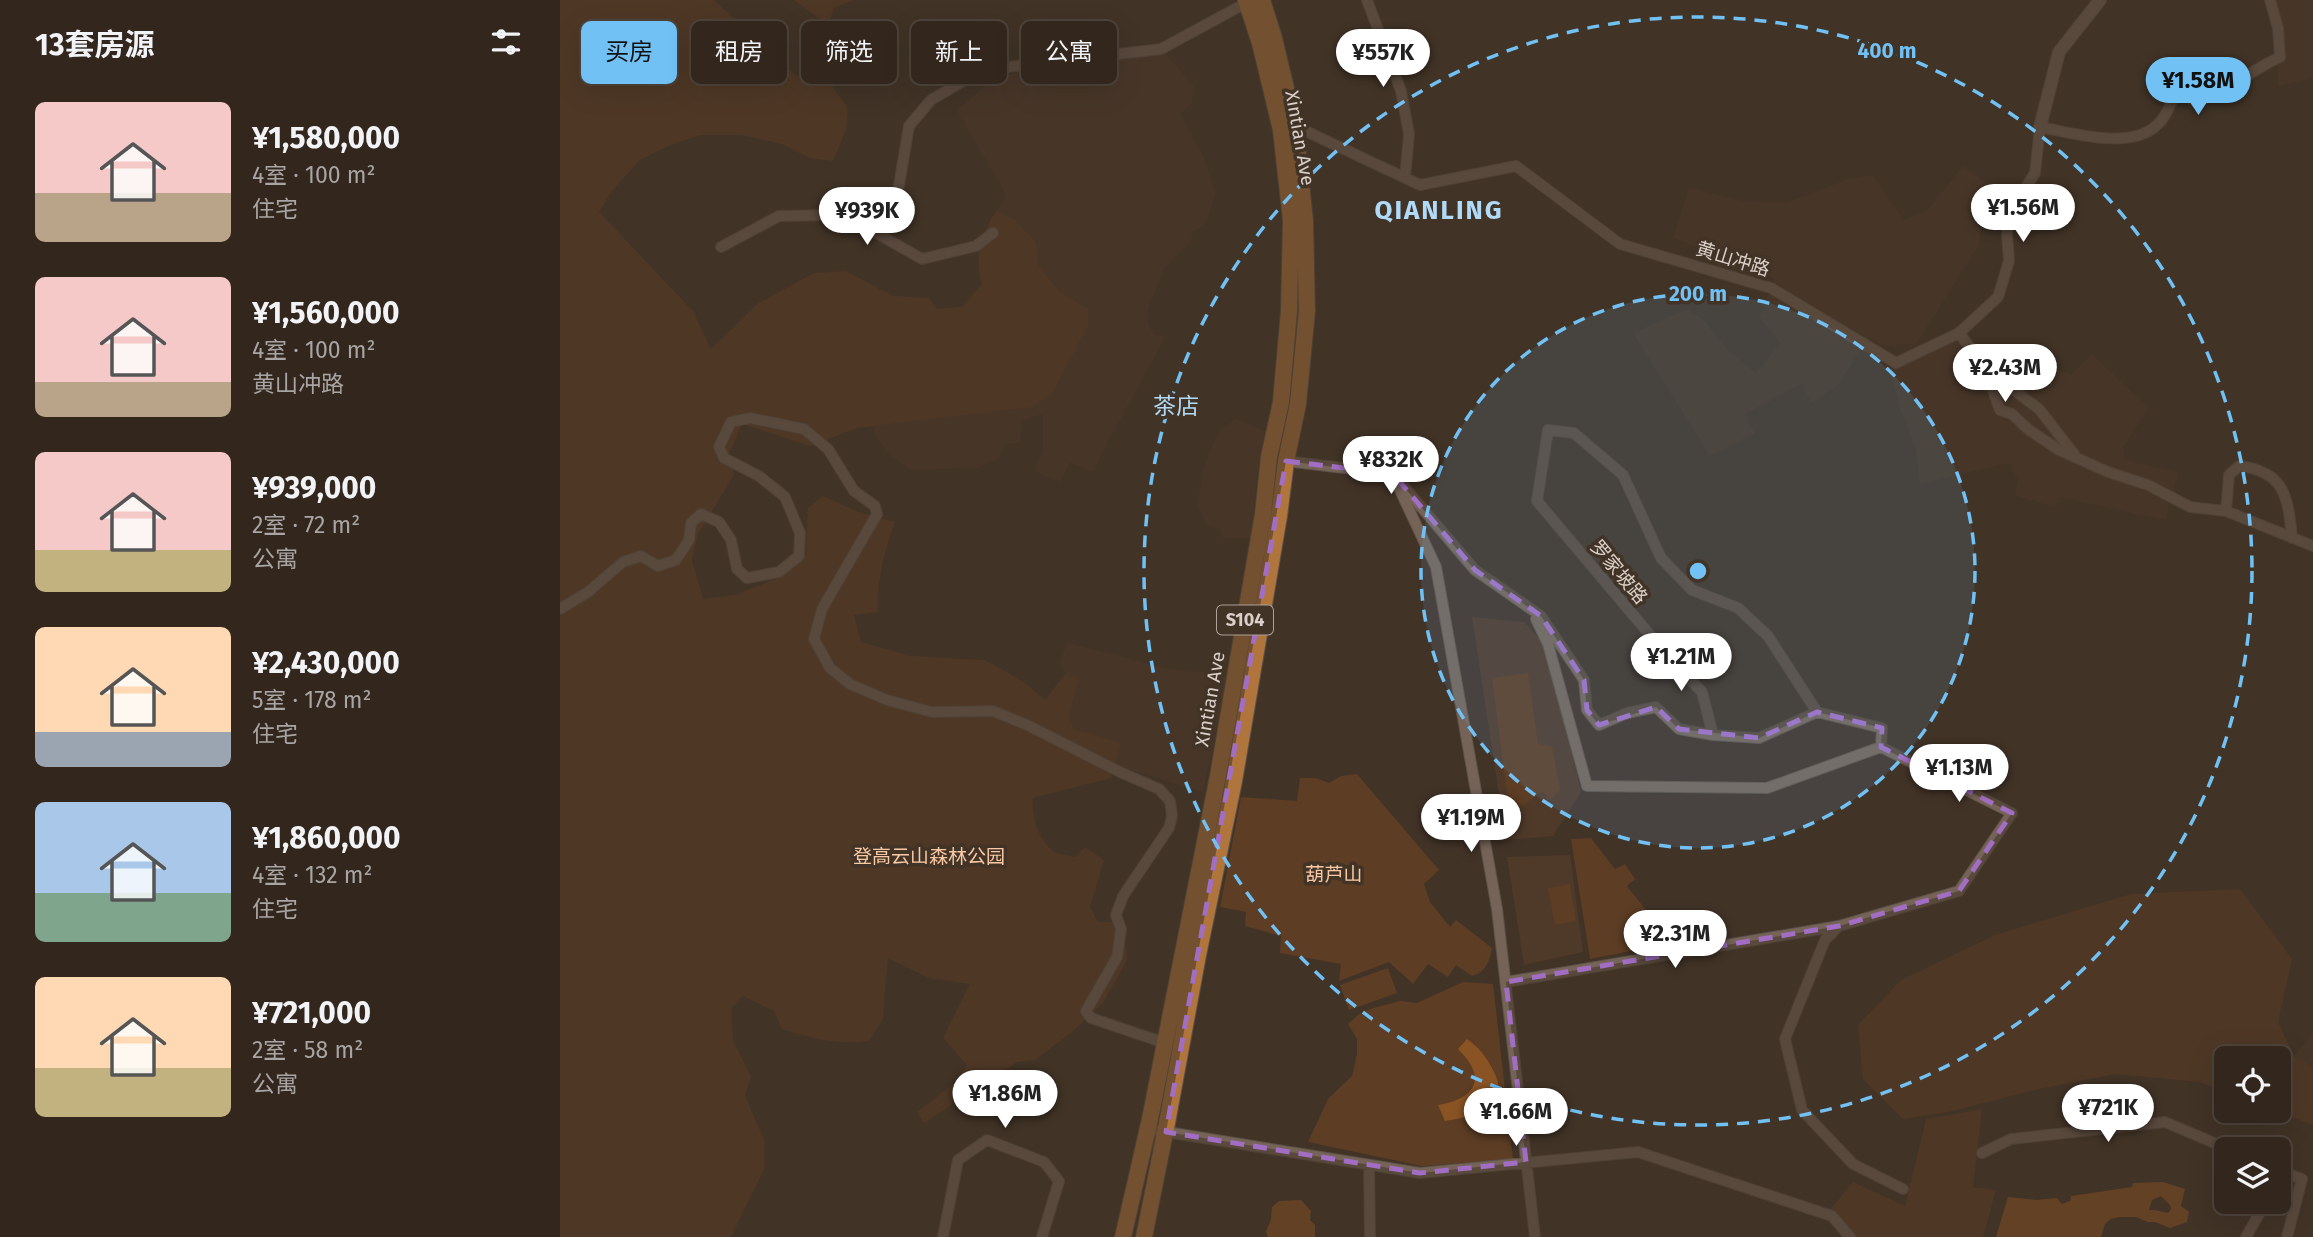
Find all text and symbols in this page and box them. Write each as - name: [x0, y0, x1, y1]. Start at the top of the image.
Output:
- chip: 买房: [581, 21, 677, 84]
- chip: 租房: [691, 21, 787, 84]
- chip: 筛选: [801, 21, 897, 84]
- chip: 新上: [911, 21, 1007, 84]
- chip: 公寓: [1021, 21, 1117, 84]
- icon: filters: [487, 23, 525, 61]
- text: 13套房源: [35, 27, 155, 63]
- pin: ¥557K: [1334, 29, 1432, 89]
- text: ¥557K: [1352, 38, 1414, 66]
- text: 400 m: [1857, 38, 1917, 64]
- pin: ¥1.58M: [2141, 58, 2255, 117]
- text: ¥1.58M: [2162, 66, 2234, 94]
- street label: Xintian Ave: [1280, 89, 1320, 187]
- text: ¥1,580,000: [252, 120, 400, 156]
- icon: home: [91, 130, 175, 214]
- text: 4室 · 100 m²: [252, 161, 375, 189]
- pin: ¥1.56M: [1966, 184, 2080, 244]
- pin: ¥939K: [818, 188, 916, 247]
- text: ¥1.56M: [1987, 193, 2059, 221]
- text: 住宅: [252, 195, 298, 223]
- district label: QIANLING: [1374, 195, 1504, 226]
- text: ¥939K: [835, 196, 899, 224]
- street label: 黄山冲路: [1693, 237, 1773, 281]
- text: 200 m: [1669, 281, 1727, 307]
- text: ¥1,560,000: [252, 295, 400, 331]
- icon: home: [91, 305, 175, 389]
- text: 4室 · 100 m²: [252, 336, 375, 364]
- pin: ¥2.43M: [1948, 344, 2062, 404]
- text: ¥2.43M: [1969, 353, 2041, 381]
- text: 黄山冲路: [252, 370, 344, 398]
- district label: 茶店: [1153, 392, 1199, 420]
- pin: ¥832K: [1342, 436, 1440, 496]
- text: ¥832K: [1359, 445, 1423, 473]
- text: ¥939,000: [252, 470, 376, 506]
- icon: home: [91, 480, 175, 564]
- text: 2室 · 72 m²: [252, 511, 360, 539]
- street label: 罗家坡路: [1586, 535, 1652, 609]
- text: 公寓: [252, 545, 298, 573]
- centre of rings: [1686, 559, 1710, 583]
- road number: S104: [1217, 606, 1273, 634]
- pin: ¥1.21M: [1624, 634, 1738, 693]
- text: ¥1.21M: [1647, 642, 1715, 670]
- text: ¥2,430,000: [252, 645, 400, 681]
- street label: Xintian Ave: [1190, 650, 1230, 748]
- icon: home: [91, 655, 175, 739]
- text: 5室 · 178 m²: [252, 686, 372, 714]
- text: 住宅: [252, 720, 298, 748]
- pin: ¥1.13M: [1902, 744, 2016, 804]
- text: ¥1.13M: [1926, 753, 1992, 781]
- pin: ¥1.19M: [1414, 794, 1528, 854]
- text: ¥1.19M: [1437, 803, 1505, 831]
- text: ¥1,860,000: [252, 820, 401, 856]
- icon: home: [91, 830, 175, 914]
- park label: 登高云山森林公园: [853, 845, 1005, 868]
- text: 4室 · 132 m²: [252, 861, 372, 889]
- park label: 葫芦山: [1305, 863, 1363, 886]
- text: 住宅: [252, 895, 298, 923]
- pin: ¥2.31M: [1618, 911, 1732, 970]
- text: ¥2.31M: [1640, 919, 1710, 947]
- text: ¥721,000: [252, 995, 371, 1031]
- icon: home: [91, 1005, 175, 1089]
- text: 2室 · 58 m²: [252, 1036, 363, 1064]
- map controls: [2214, 1046, 2291, 1214]
- button: locate: [2214, 1046, 2291, 1123]
- text: 公寓: [252, 1070, 298, 1098]
- pin: ¥1.86M: [948, 1070, 1062, 1130]
- text: ¥1.86M: [969, 1079, 1041, 1107]
- pin: ¥721K: [2059, 1084, 2157, 1144]
- pin: ¥1.66M: [1459, 1088, 1573, 1148]
- text: ¥721K: [2078, 1093, 2138, 1121]
- text: ¥1.66M: [1480, 1097, 1552, 1125]
- button: layers: [2214, 1137, 2291, 1214]

